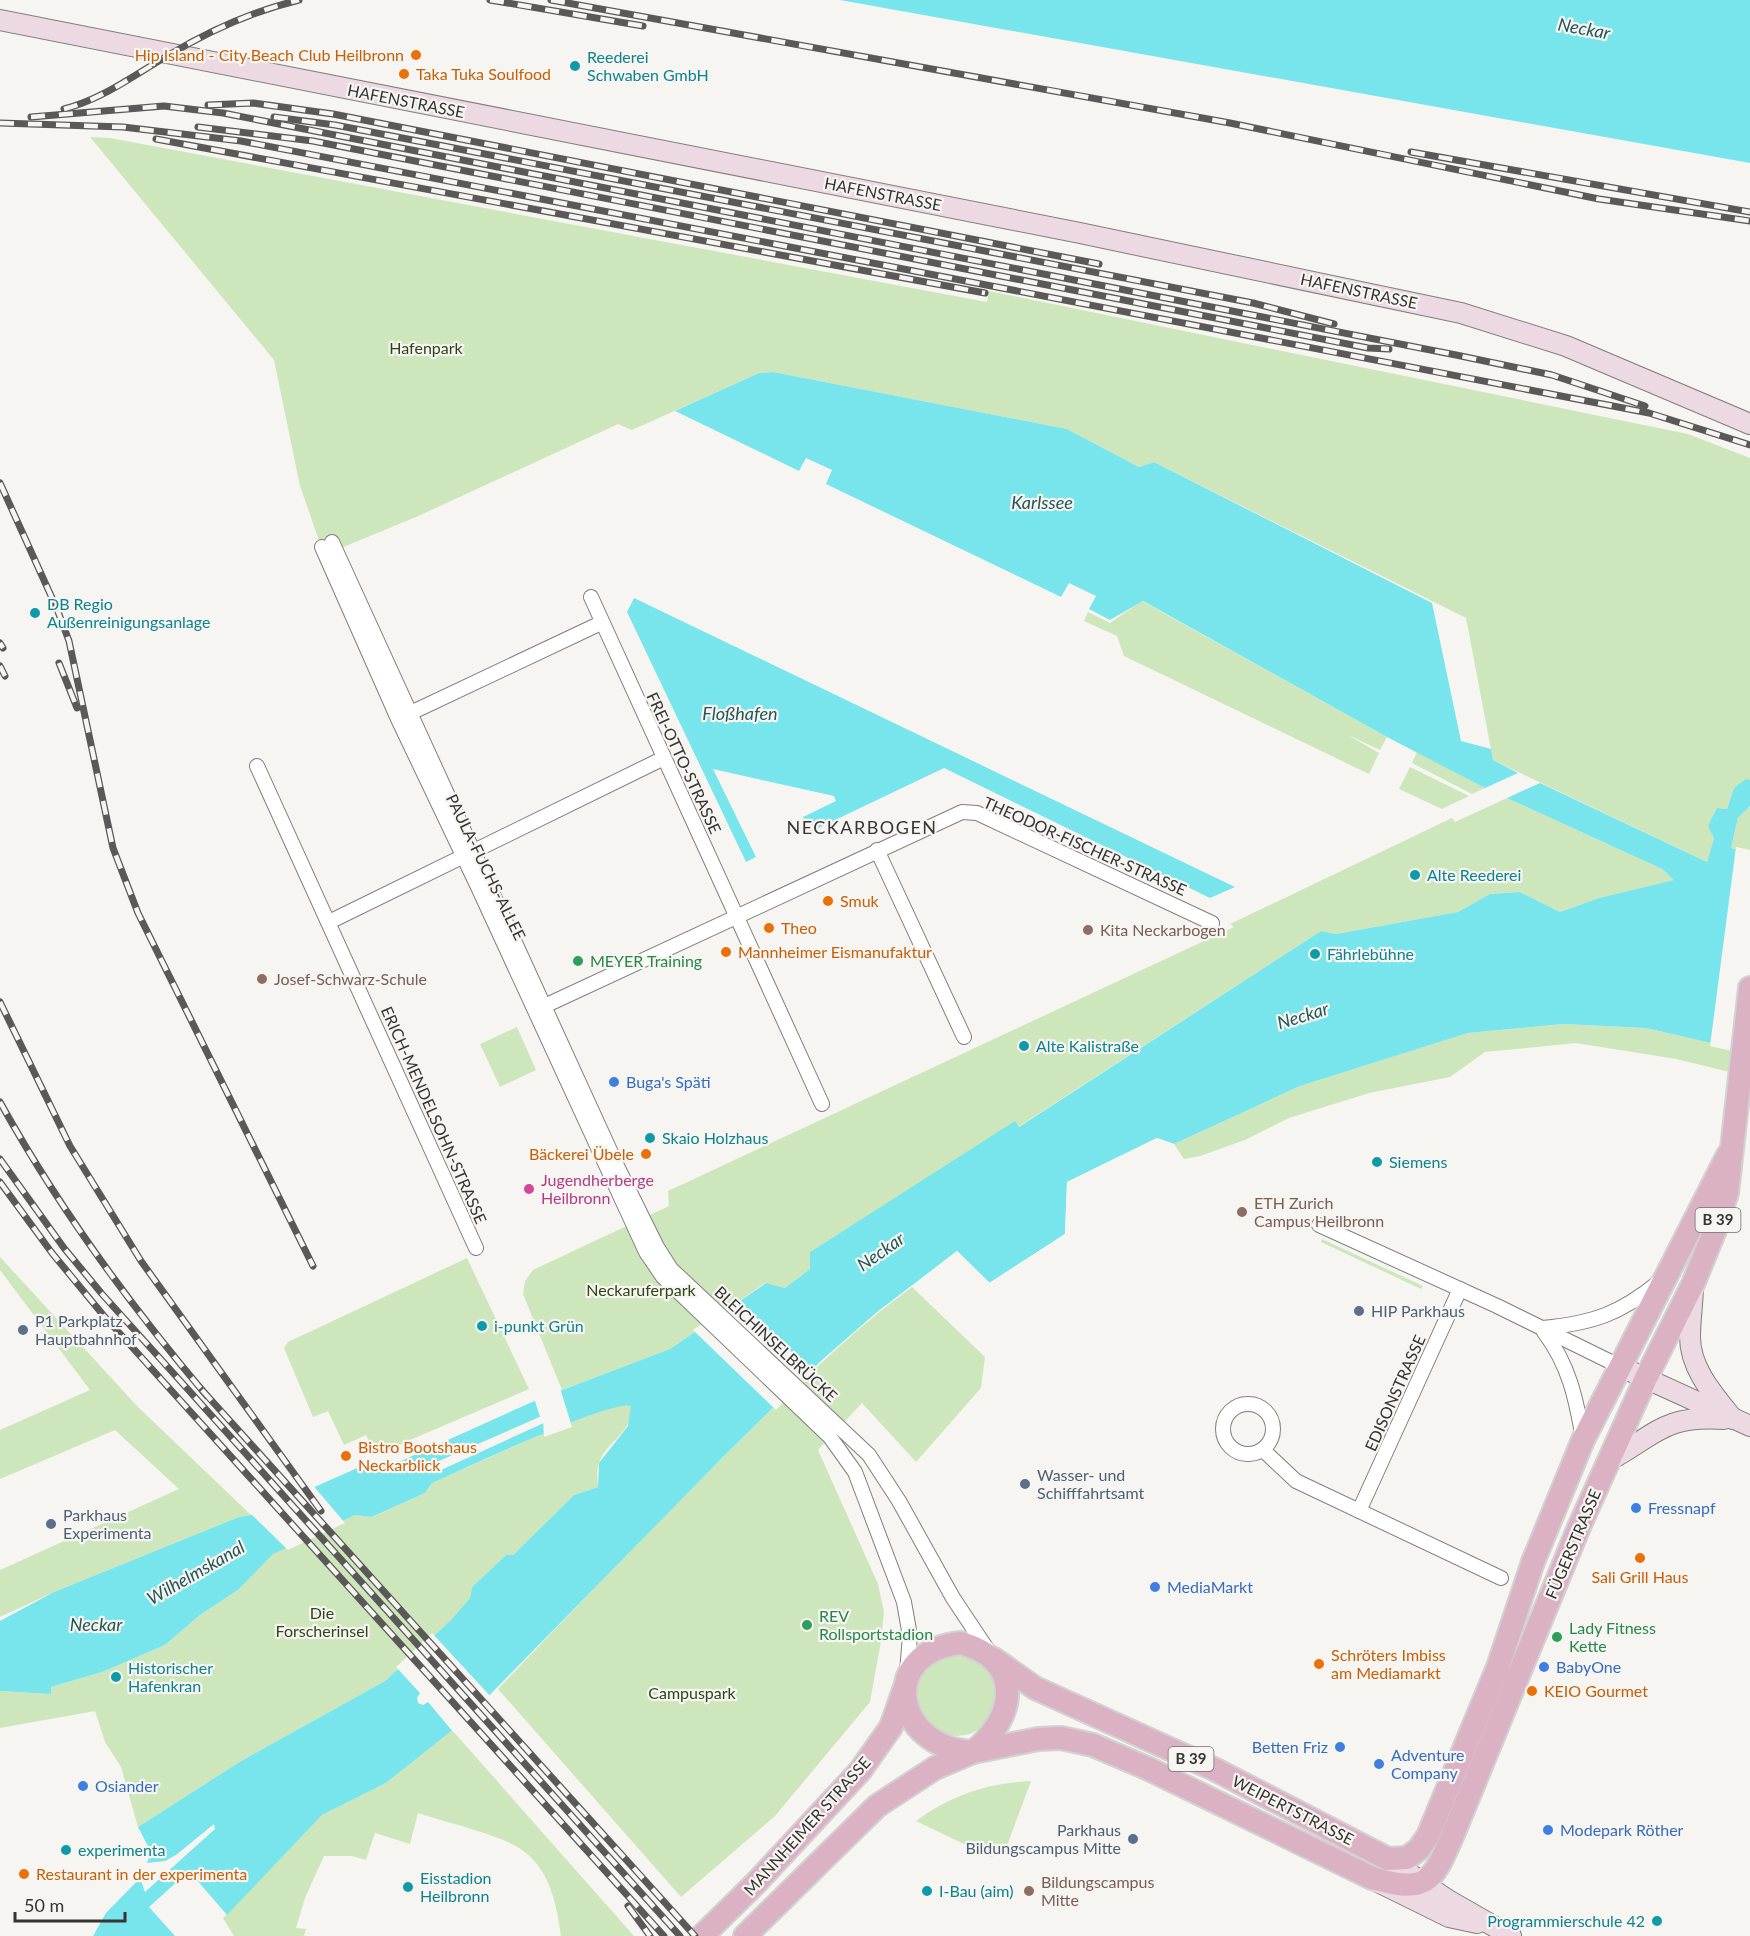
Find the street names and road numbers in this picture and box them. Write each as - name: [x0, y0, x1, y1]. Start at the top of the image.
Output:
- street label: HAFENSTRASSE: [346, 80, 466, 121]
- street label: HAFENSTRASSE: [823, 173, 943, 214]
- street label: HAFENSTRASSE: [1299, 269, 1419, 312]
- street label: FREI-OTTO-STRASSE: [643, 689, 726, 836]
- street label: PAULA-FUCHS-ALLEE: [443, 791, 530, 943]
- street label: THEODOR-FISCHER-STRASSE: [981, 792, 1190, 899]
- street label: ERICH-MENDELSOHN-STRASSE: [378, 1003, 491, 1226]
- road number: B 39: [1696, 1208, 1740, 1232]
- street label: BLEICHINSELBRÜCKE: [711, 1282, 842, 1405]
- street label: EDISONSTRASSE: [1360, 1332, 1429, 1454]
- street label: FÜGERSTRASSE: [1541, 1486, 1604, 1602]
- road number: B 39: [1168, 1747, 1214, 1771]
- street label: MANNHEIMER STRASSE: [739, 1752, 874, 1899]
- street label: WEIPERTSTRASSE: [1229, 1771, 1357, 1848]

